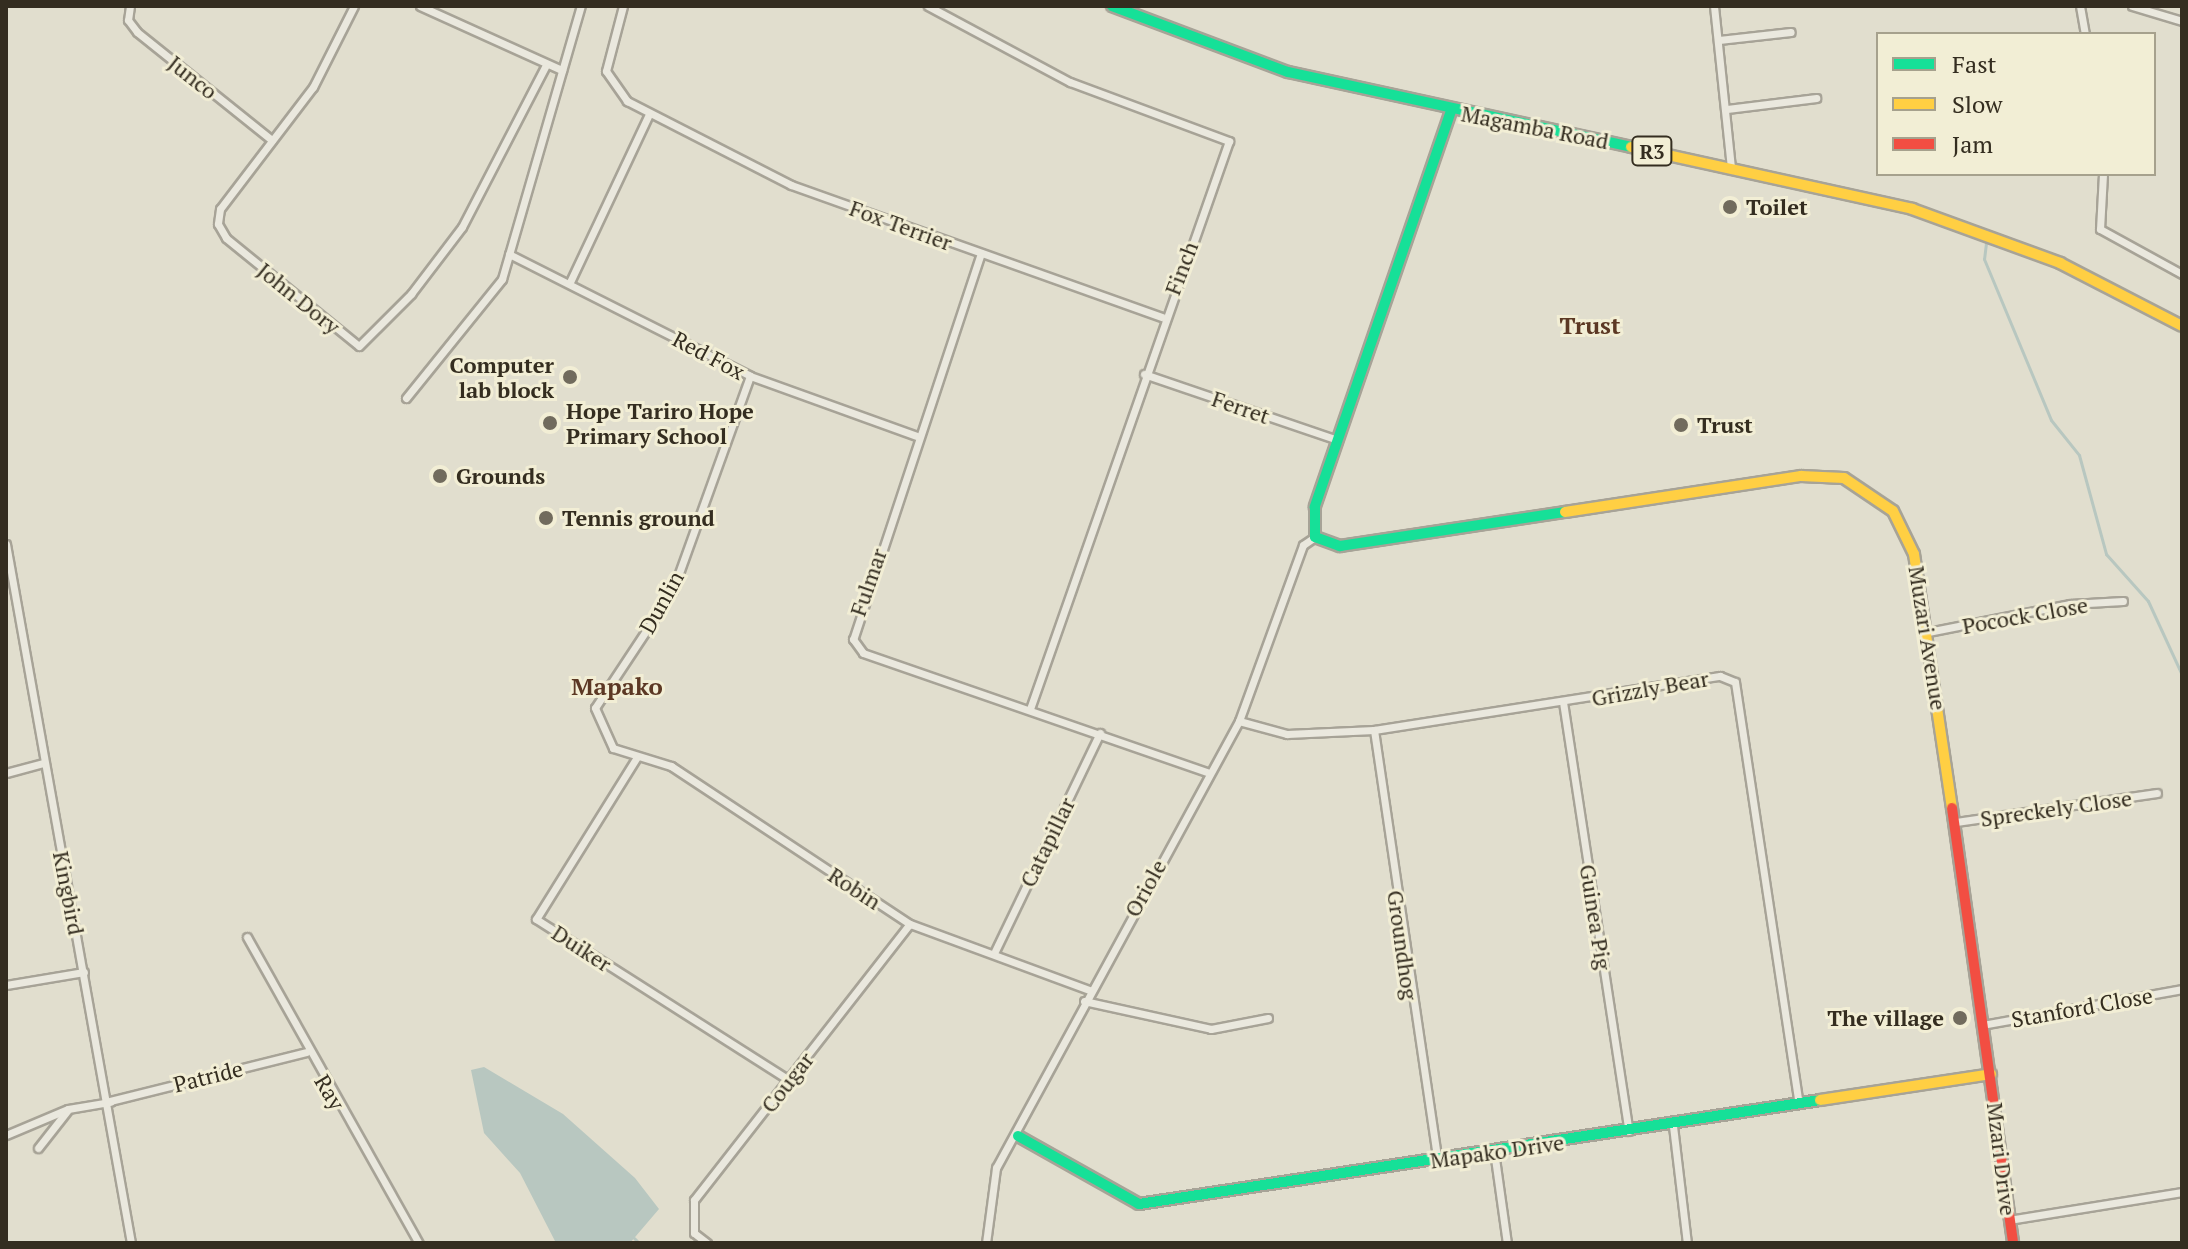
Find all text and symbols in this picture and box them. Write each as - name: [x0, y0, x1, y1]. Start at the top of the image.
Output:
- legend: [1876, 32, 2156, 176]
- text: Fast: [1952, 48, 1996, 80]
- street label: Junco: [163, 50, 223, 104]
- text: Slow: [1952, 88, 2003, 120]
- street label: Magamba Road: [1459, 100, 1611, 154]
- text: Jam: [1952, 128, 1993, 160]
- road number: R3: [1630, 135, 1674, 167]
- street label: Fox Terrier: [846, 194, 956, 256]
- place label: Toilet: [1746, 194, 1808, 220]
- marker: Toilet: [1721, 198, 1739, 216]
- street label: Finch: [1159, 238, 1203, 298]
- street label: John Dory: [252, 257, 346, 339]
- district label: Trust: [1560, 312, 1620, 340]
- street label: Red Fox: [669, 325, 749, 385]
- place label: Computer lab block: [450, 351, 554, 402]
- marker: Computer lab block: [561, 368, 579, 386]
- street label: Ferret: [1209, 385, 1273, 429]
- place label: Hope Tariro Hope Primary School: [566, 397, 754, 448]
- place label: Trust: [1697, 412, 1753, 438]
- marker: Hope Tariro Hope Primary School: [541, 414, 559, 432]
- marker: Trust: [1672, 416, 1690, 434]
- place label: Grounds: [456, 463, 545, 489]
- marker: Grounds: [431, 467, 449, 485]
- place label: Tennis ground: [562, 505, 715, 531]
- marker: Tennis ground: [537, 509, 555, 527]
- street label: Fulmar: [844, 545, 892, 619]
- street label: Muzari Avenue: [1904, 564, 1952, 712]
- street label: Dunlin: [633, 566, 689, 638]
- street label: Pocock Close: [1960, 591, 2090, 639]
- street label: Grizzly Bear: [1589, 665, 1711, 711]
- district label: Mapako: [571, 673, 663, 701]
- street label: Spreckely Close: [1979, 784, 2133, 832]
- street label: Catapillar: [1014, 793, 1080, 891]
- street label: Kingbird: [48, 849, 90, 937]
- street label: Oriole: [1119, 855, 1171, 921]
- street label: Robin: [824, 861, 886, 915]
- street label: Guinea Pig: [1575, 862, 1617, 972]
- street label: Groundhog: [1382, 889, 1424, 1001]
- street label: Duiker: [547, 919, 617, 977]
- street label: Stanford Close: [2009, 982, 2155, 1032]
- place label: The village: [1827, 1005, 1944, 1031]
- marker: The village: [1951, 1009, 1969, 1027]
- street label: Cougar: [755, 1046, 819, 1118]
- street label: Patride: [171, 1055, 245, 1097]
- street label: Ray: [309, 1070, 351, 1114]
- street label: Mzari Drive: [1982, 1101, 2022, 1217]
- street label: Mapako Drive: [1428, 1129, 1566, 1173]

